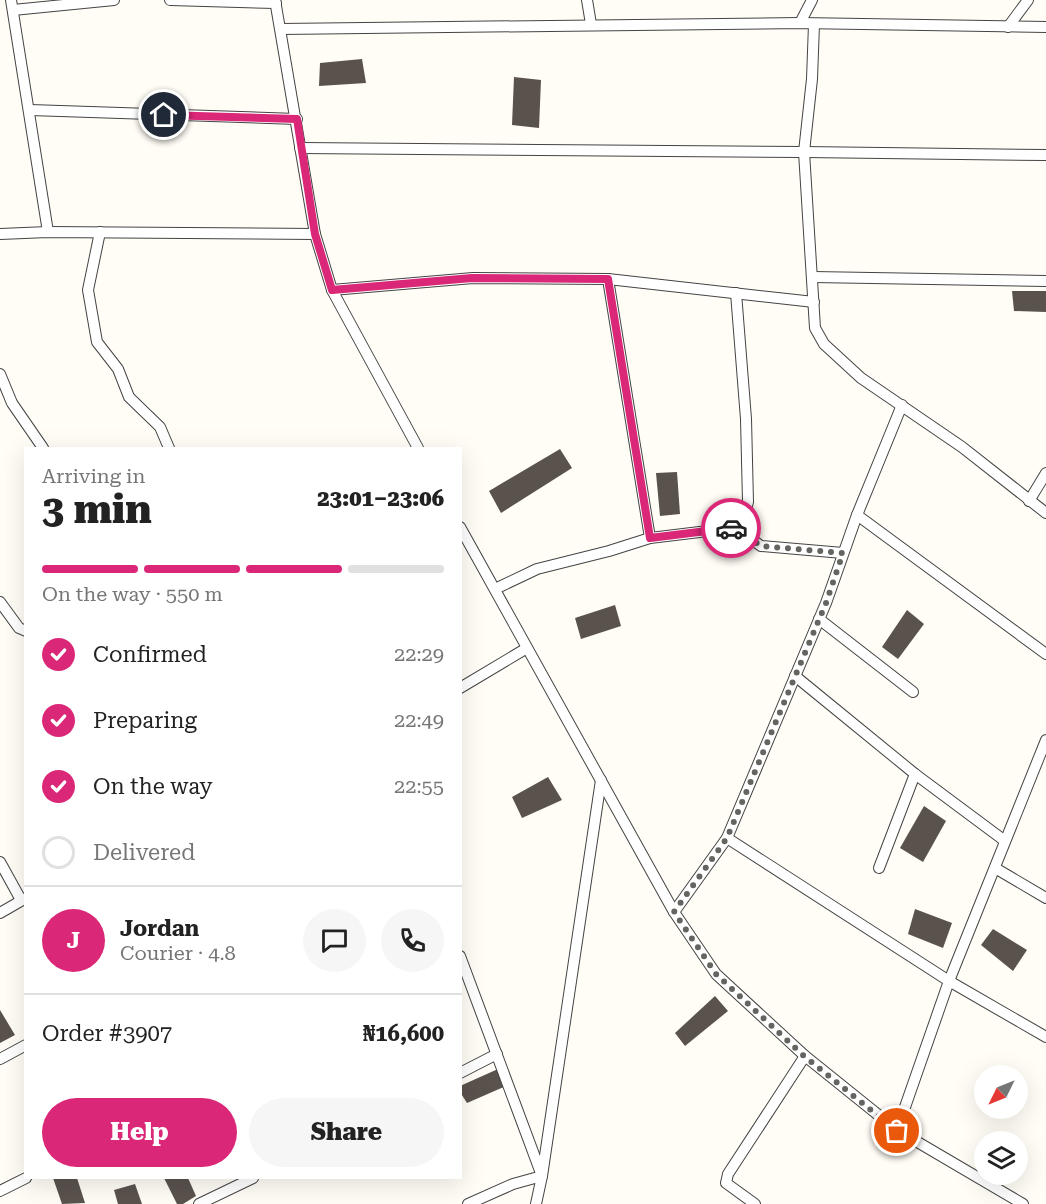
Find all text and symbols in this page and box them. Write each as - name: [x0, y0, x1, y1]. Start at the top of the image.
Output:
- pin: [138, 89, 189, 140]
- icon: home: [147, 98, 180, 131]
- text: Arriving in: [42, 464, 145, 488]
- text: 23:01–23:06: [317, 486, 444, 511]
- text: 3 min: [42, 487, 152, 533]
- courier: [701, 498, 761, 558]
- icon: car: [715, 512, 748, 545]
- text: On the way · 550 m: [42, 582, 223, 606]
- icon: check: [42, 638, 75, 671]
- text: Confirmed: [93, 642, 207, 667]
- text: 22:29: [394, 642, 444, 666]
- icon: check: [42, 704, 75, 737]
- text: Preparing: [93, 708, 197, 733]
- text: 22:49: [394, 708, 444, 732]
- icon: check: [42, 770, 75, 803]
- text: On the way: [93, 774, 213, 799]
- text: 22:55: [394, 774, 444, 798]
- text: Delivered: [93, 840, 195, 865]
- button: chat: [303, 909, 366, 972]
- button: phone: [381, 909, 444, 972]
- text: Jordan: [120, 916, 199, 941]
- text: J: [67, 928, 80, 953]
- text: Courier · 4.8: [120, 941, 236, 965]
- text: Order #3907: [42, 1021, 172, 1046]
- text: ₦16,600: [363, 1021, 444, 1046]
- north arrow: [974, 1065, 1028, 1119]
- map controls: [974, 1065, 1028, 1185]
- button: Help: [42, 1098, 237, 1167]
- button: Share: [249, 1098, 444, 1167]
- pin: [871, 1105, 922, 1156]
- icon: bag: [880, 1114, 913, 1147]
- button: layers: [974, 1131, 1028, 1185]

